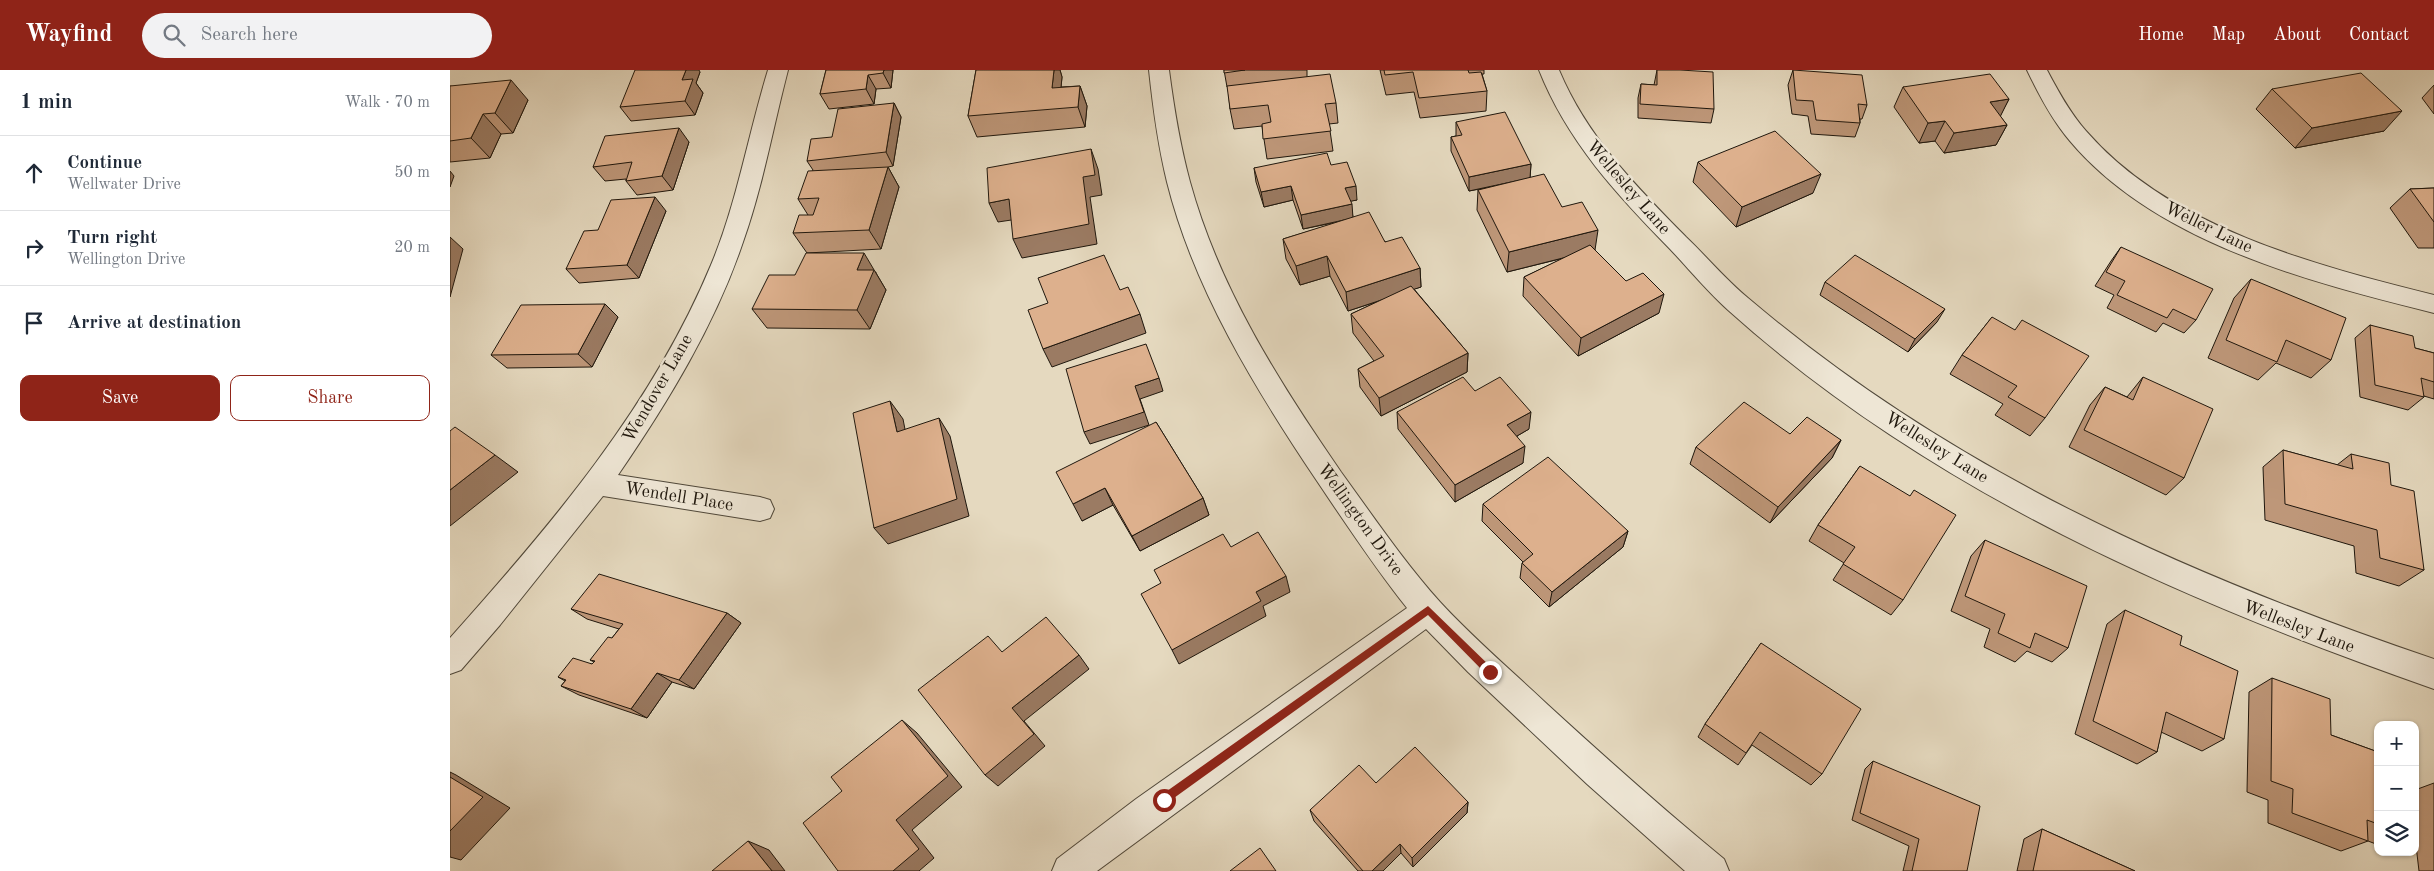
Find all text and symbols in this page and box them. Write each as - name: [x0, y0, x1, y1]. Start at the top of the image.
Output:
- search box: [142, 13, 492, 58]
- icon: search: [160, 21, 188, 49]
- text: Wayfind: [25, 23, 112, 47]
- text: Search here: [200, 26, 298, 45]
- text: Home: [2138, 26, 2184, 44]
- text: Map: [2212, 26, 2245, 44]
- text: About: [2273, 26, 2321, 44]
- text: Contact: [2349, 26, 2409, 44]
- text: 1 min: [20, 92, 73, 113]
- text: Walk · 70 m: [344, 95, 430, 111]
- street label: Wellesley Lane: [1583, 137, 1674, 238]
- text: Continue: [67, 154, 142, 173]
- icon: ahead: [20, 159, 48, 187]
- text: 50 m: [394, 165, 430, 181]
- text: Wellwater Drive: [67, 177, 181, 193]
- street label: Weller Lane: [2162, 199, 2255, 257]
- text: Turn right: [67, 229, 157, 248]
- icon: right: [20, 234, 48, 262]
- text: 20 m: [394, 240, 430, 256]
- text: Wellington Drive: [67, 252, 185, 268]
- icon: arrive: [20, 309, 48, 337]
- text: Arrive at destination: [67, 314, 241, 333]
- street label: Wendover Lane: [620, 331, 696, 446]
- button: Save: [20, 375, 220, 421]
- button: Share: [230, 375, 430, 421]
- street label: Wellesley Lane: [1882, 409, 1991, 487]
- street label: Wellington Drive: [1314, 460, 1407, 579]
- street label: Wendell Place: [623, 479, 735, 514]
- street label: Wellesley Lane: [2240, 597, 2357, 657]
- route end: [1479, 661, 1502, 684]
- map controls: [2374, 721, 2419, 856]
- button: +: [2374, 721, 2419, 766]
- button: −: [2374, 766, 2419, 811]
- route start: [1153, 789, 1176, 812]
- button: layers: [2374, 811, 2419, 856]

